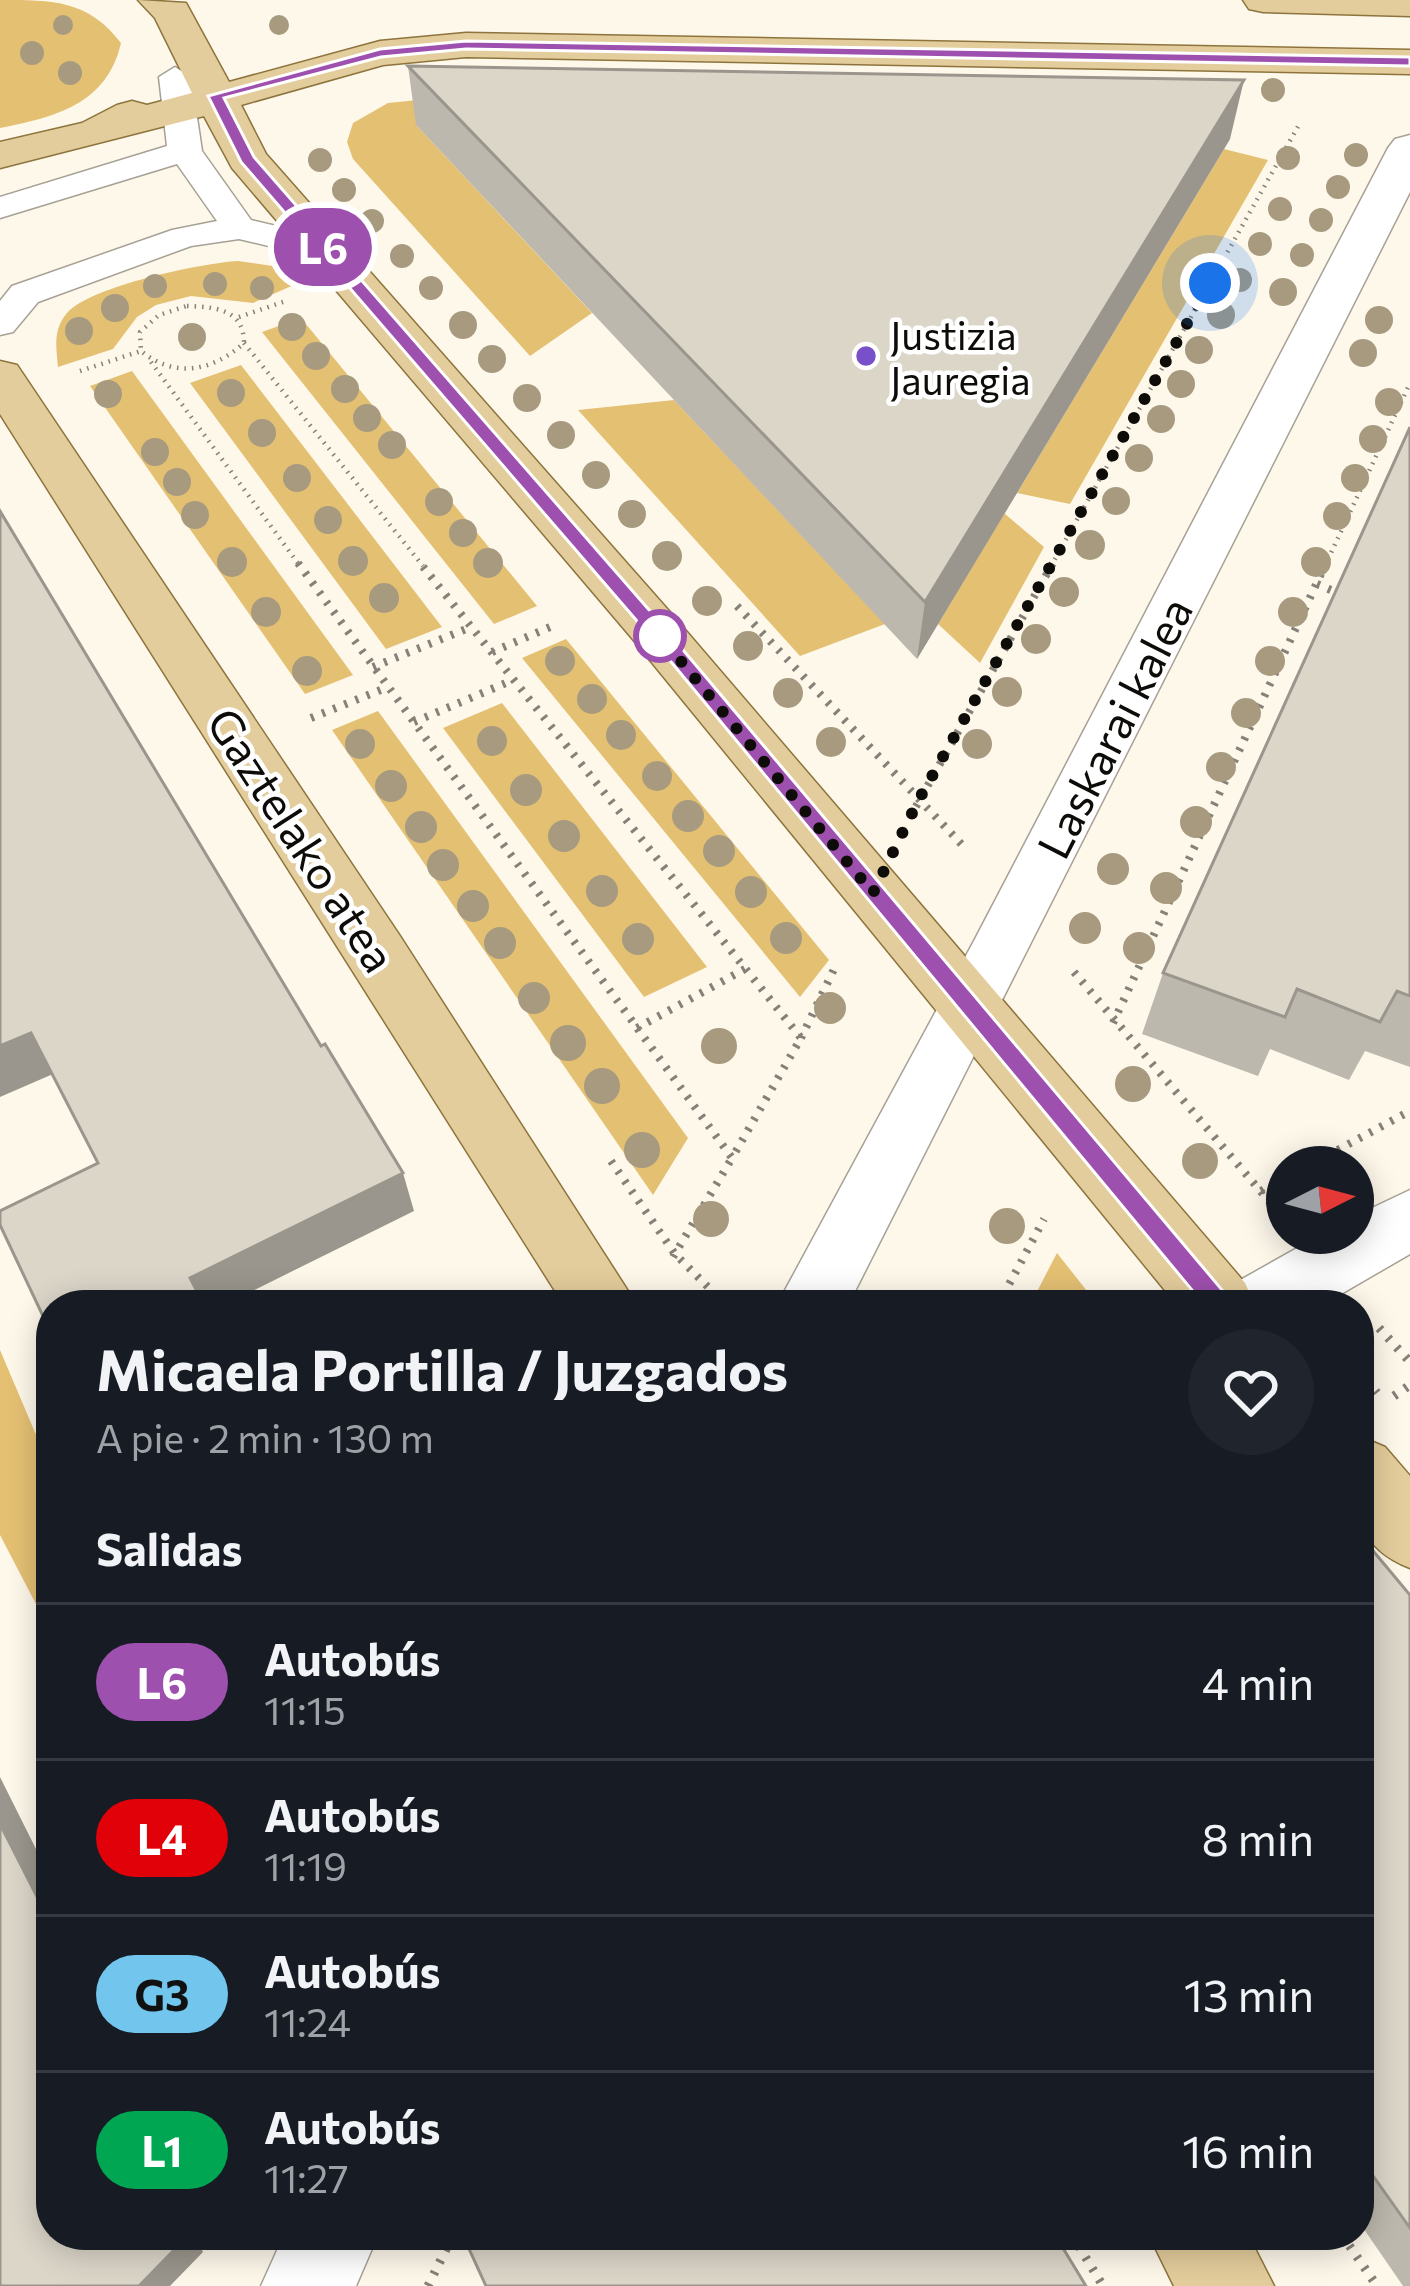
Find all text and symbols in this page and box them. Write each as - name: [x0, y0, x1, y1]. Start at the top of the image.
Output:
- line badge: L6: [269, 208, 377, 286]
- text: L6: [298, 221, 348, 273]
- your location: [1180, 253, 1240, 313]
- place label: Justizia Jauregia: [890, 310, 1031, 403]
- marker: Justizia Jauregia: [853, 343, 879, 369]
- street label: Laskarai kalea: [1024, 587, 1202, 867]
- unlabelled marker: [635, 611, 685, 661]
- street label: Gaztelako atea: [197, 697, 409, 981]
- north arrow: [1266, 1146, 1374, 1254]
- map controls: [1266, 1146, 1374, 1254]
- button: heart: [1188, 1329, 1314, 1455]
- text: Micaela Portilla / Juzgados: [96, 1333, 788, 1403]
- text: A pie · 2 min · 130 m: [96, 1413, 434, 1461]
- text: Salidas: [96, 1520, 243, 1575]
- text: Autobús: [264, 1630, 441, 1685]
- text: 4 min: [1202, 1654, 1314, 1709]
- text: L6: [137, 1656, 187, 1708]
- text: 11:15: [264, 1685, 346, 1733]
- text: Autobús: [264, 1786, 441, 1841]
- text: 8 min: [1201, 1810, 1314, 1865]
- text: L4: [137, 1812, 187, 1864]
- text: 11:19: [264, 1841, 347, 1889]
- text: Autobús: [264, 1942, 441, 1997]
- text: 13 min: [1184, 1966, 1314, 2021]
- text: G3: [134, 1968, 190, 2020]
- text: 11:24: [264, 1997, 351, 2045]
- text: Autobús: [264, 2098, 441, 2153]
- text: 16 min: [1182, 2122, 1314, 2177]
- text: L1: [141, 2124, 183, 2176]
- text: 11:27: [264, 2153, 349, 2201]

